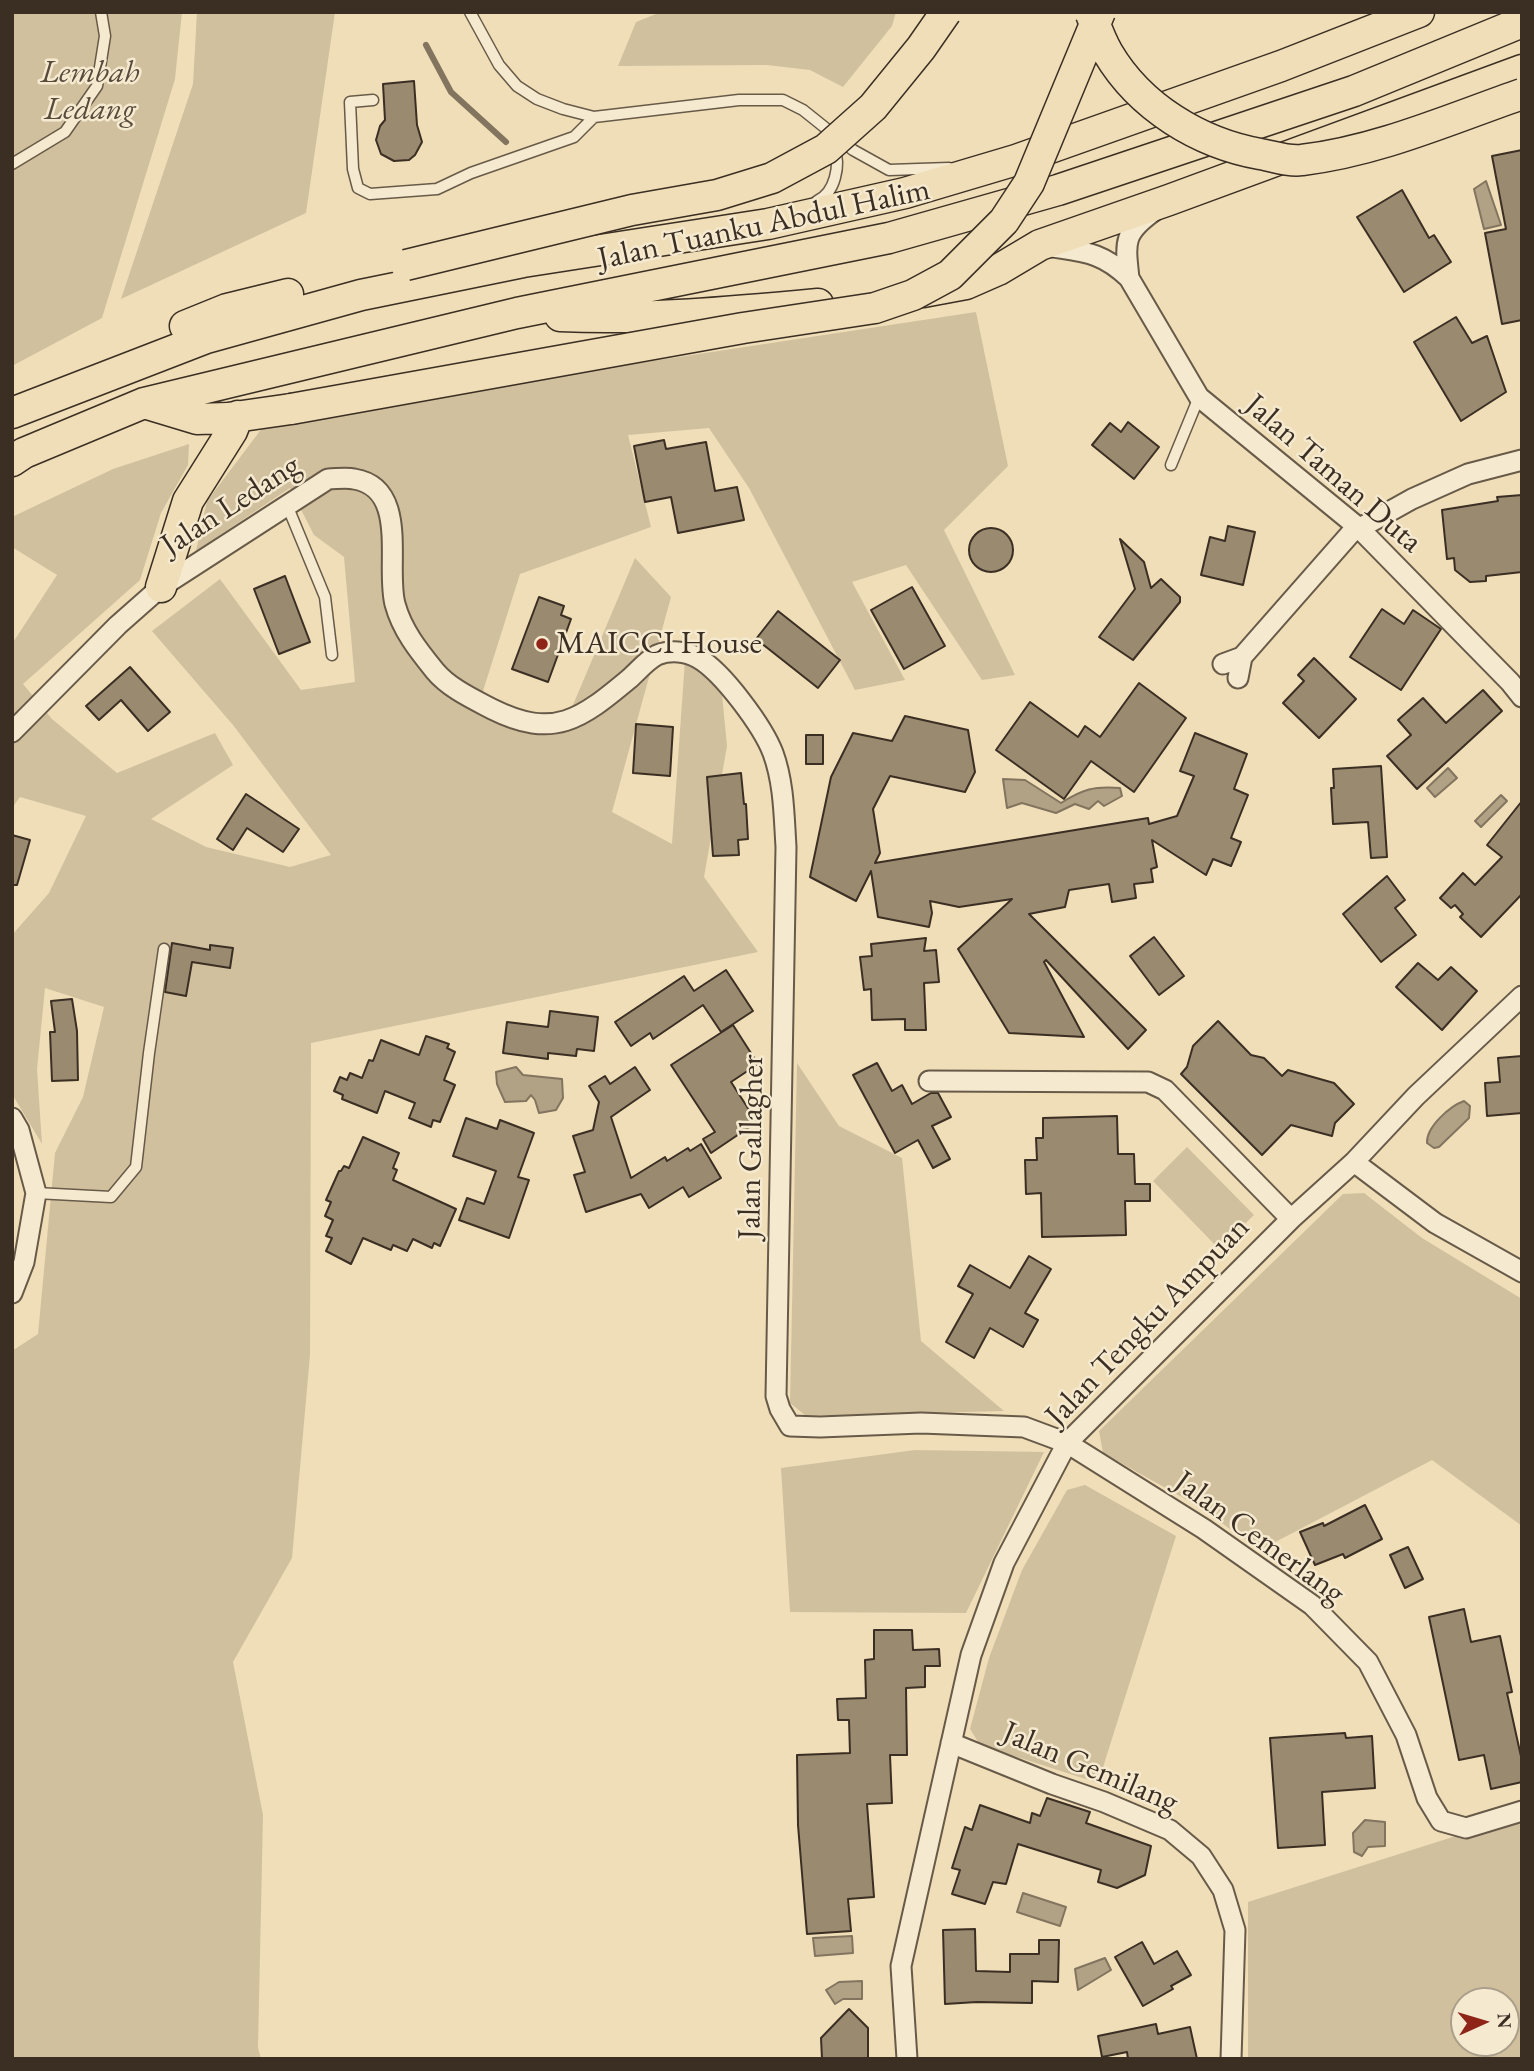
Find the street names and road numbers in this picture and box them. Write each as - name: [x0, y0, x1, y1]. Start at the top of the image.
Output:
- street label: Jalan Tuanku Abdul Halim: [594, 171, 934, 279]
- street label: Jalan Taman Duta: [1236, 386, 1430, 562]
- street label: Jalan Ledang: [154, 447, 308, 565]
- street label: Jalan Gallagher: [731, 1054, 773, 1240]
- street label: Jalan Tengku Ampuan: [1038, 1209, 1258, 1435]
- street label: Jalan Cemerlang: [1166, 1463, 1352, 1613]
- street label: Jalan Gemilang: [996, 1714, 1184, 1822]

